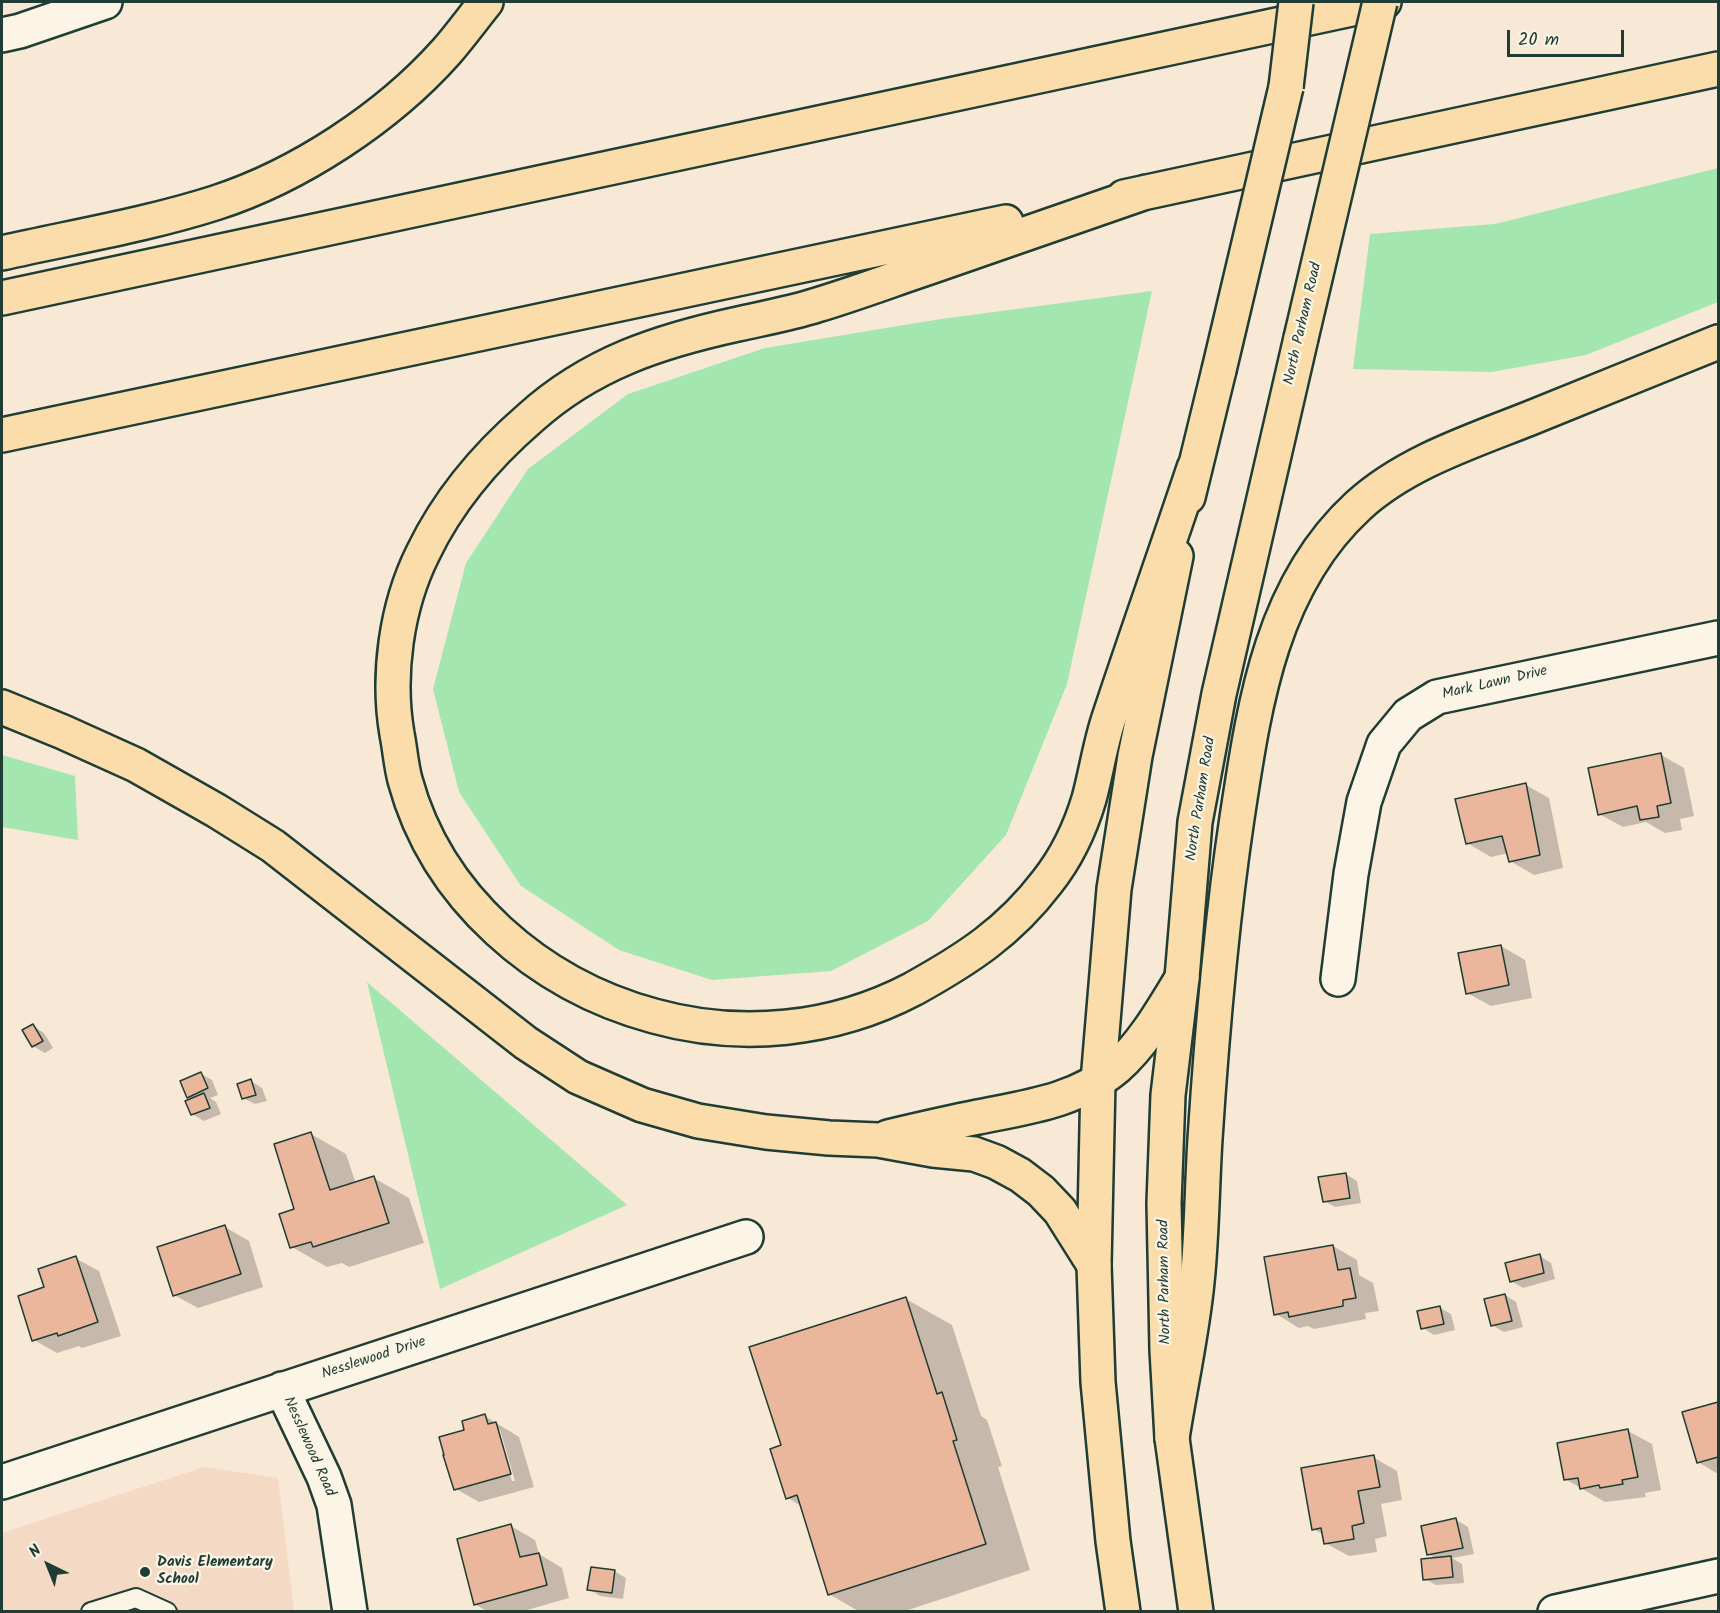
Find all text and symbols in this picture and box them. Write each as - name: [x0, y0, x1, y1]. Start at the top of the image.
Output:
- scale bar: [1510, 18, 1627, 56]
- text: 20 m: [1518, 26, 1559, 55]
- street label: North Parham Road: [1281, 261, 1327, 387]
- street label: Mark Lawn Drive: [1441, 663, 1549, 705]
- street label: North Parham Road: [1183, 736, 1221, 862]
- street label: North Parham Road: [1156, 1219, 1176, 1345]
- street label: Nesslewood Drive: [320, 1334, 428, 1384]
- street label: Nesslewood Road: [278, 1394, 338, 1500]
- north arrow: [18, 1535, 78, 1595]
- text: N: [23, 1539, 48, 1564]
- place label: Davis Elementary School: [157, 1554, 273, 1589]
- marker: Davis Elementary School: [138, 1565, 152, 1579]

